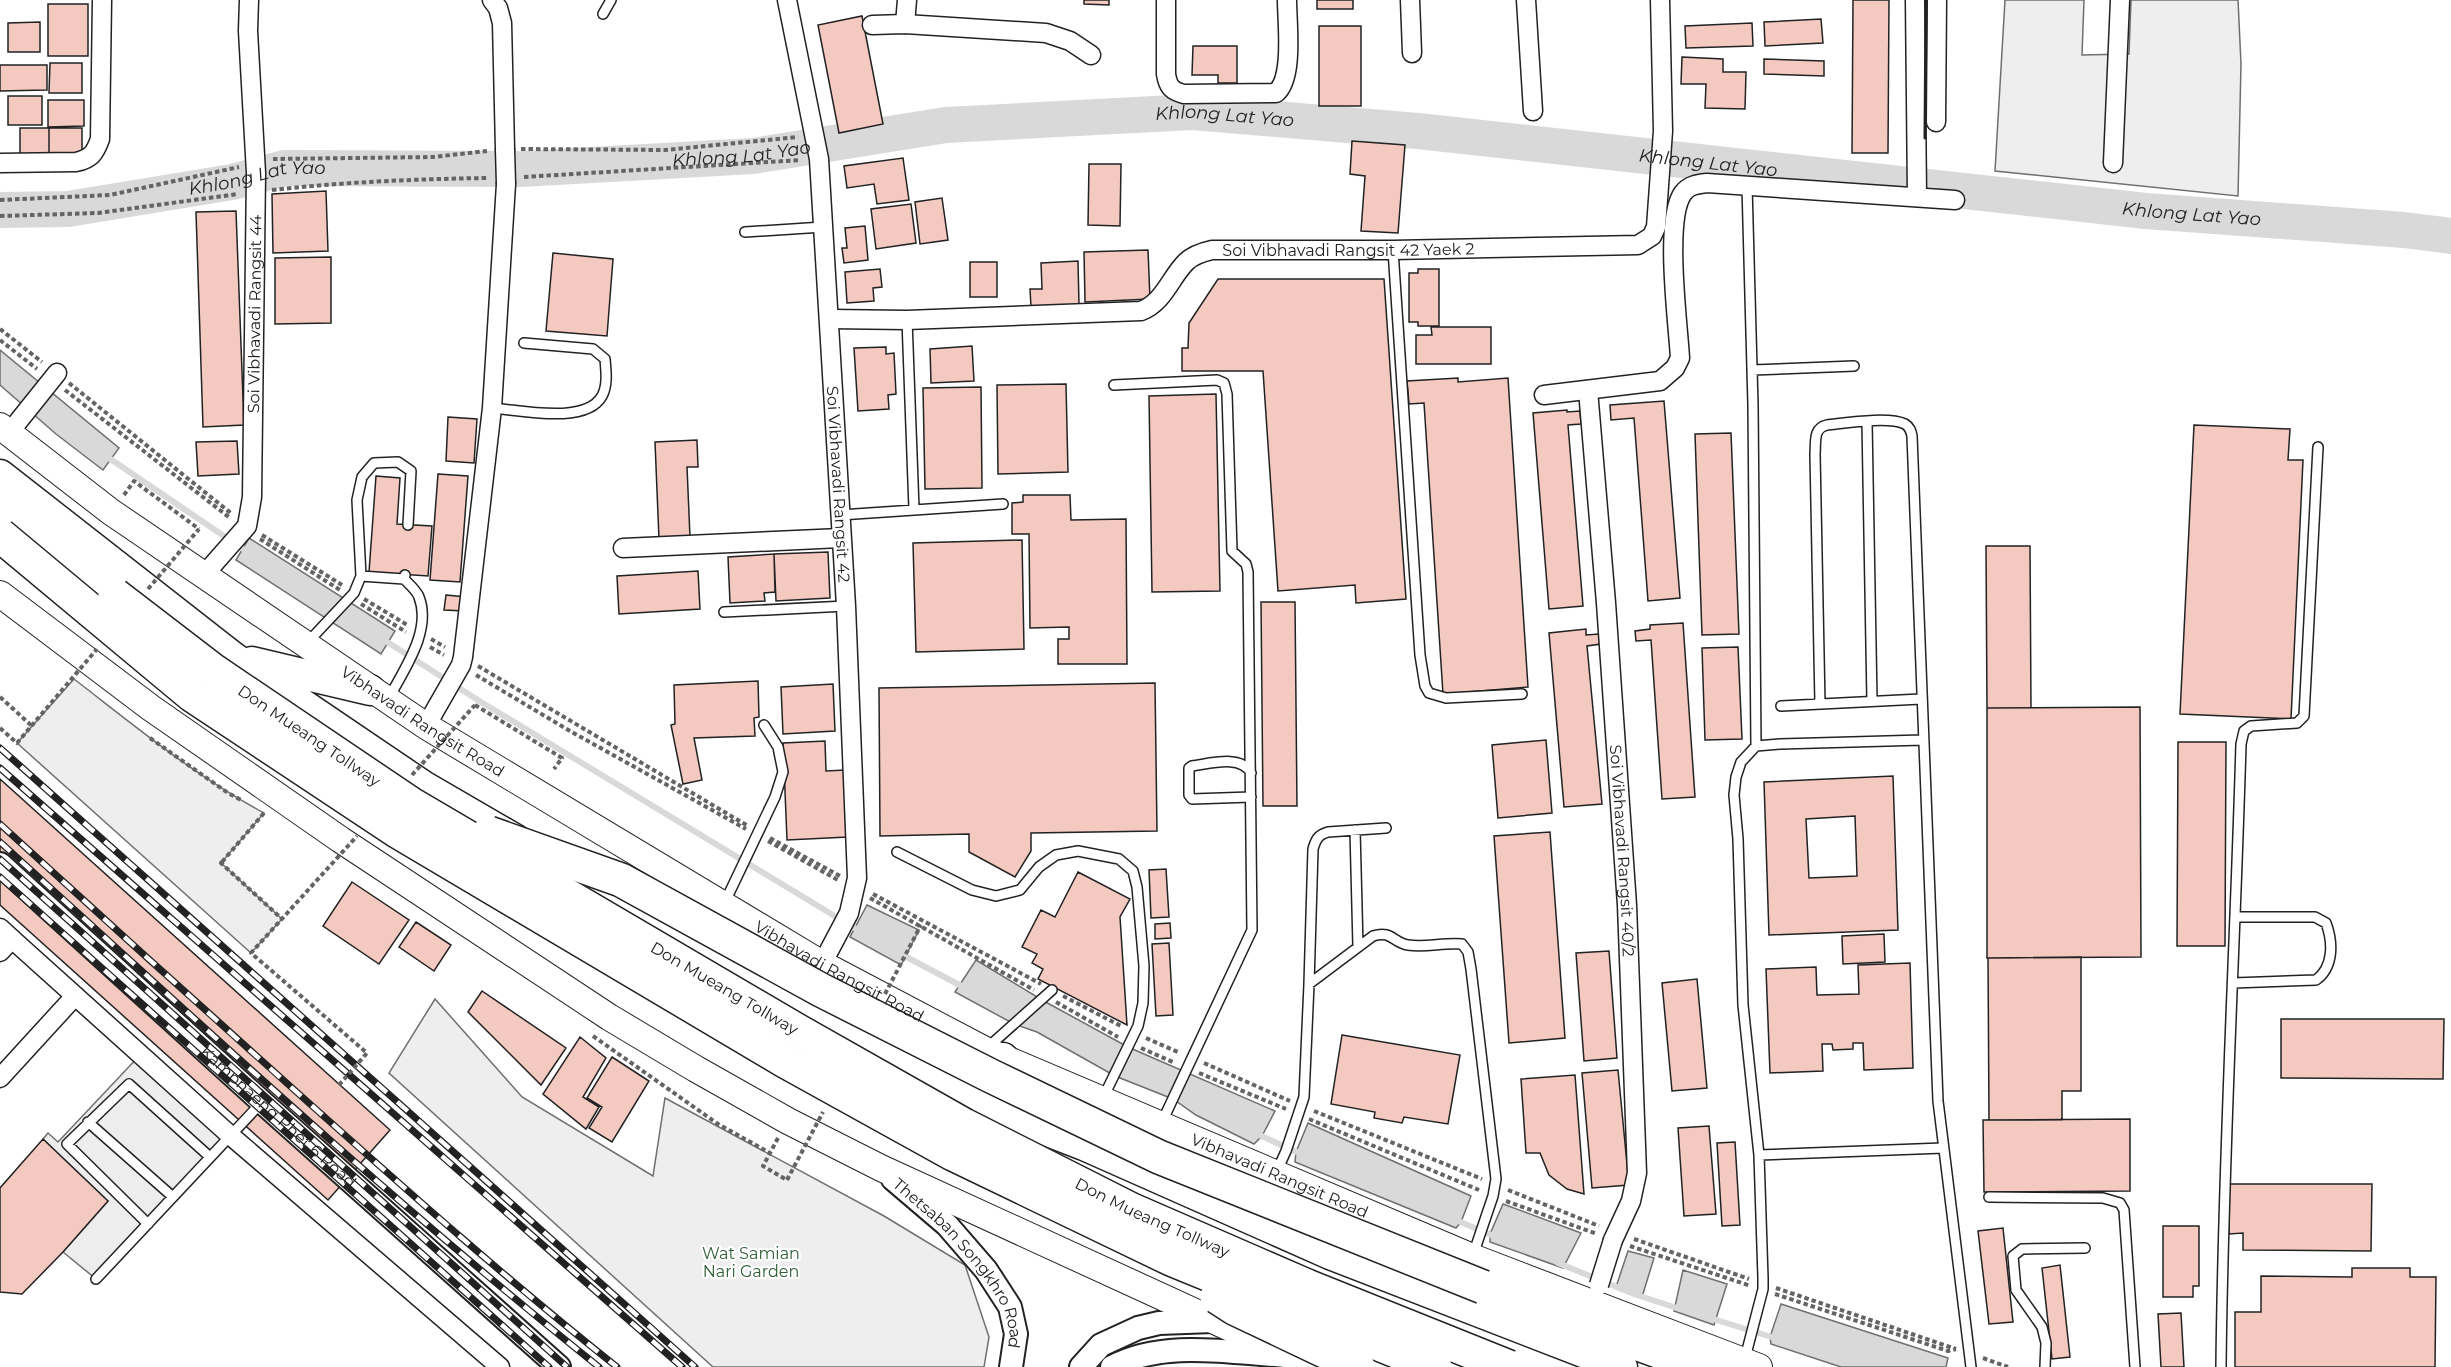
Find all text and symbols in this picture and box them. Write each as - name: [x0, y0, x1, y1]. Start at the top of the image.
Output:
- water label: Khlong Lat Yao: [1155, 101, 1295, 132]
- water label: Khlong Lat Yao: [671, 136, 812, 171]
- water label: Khlong Lat Yao: [1638, 144, 1779, 181]
- water label: Khlong Lat Yao: [187, 157, 326, 200]
- water label: Khlong Lat Yao: [2121, 197, 2262, 230]
- street label: Soi Vibhavadi Rangsit 44: [244, 214, 265, 413]
- street label: Soi Vibhavadi Rangsit 42 Yaek 2: [1222, 239, 1475, 260]
- street label: Soi Vibhavadi Rangsit 42: [823, 385, 854, 583]
- street label: Vibhavadi Rangsit Road: [337, 662, 508, 781]
- street label: Don Mueang Tollway: [234, 681, 384, 791]
- street label: Soi Vibhavadi Rangsit 40/2: [1606, 744, 1638, 957]
- street label: Vibhavadi Rangsit Road: [751, 917, 927, 1026]
- street label: Don Mueang Tollway: [647, 938, 802, 1039]
- street label: Kamphaeng Phet 6 Road: [196, 1042, 360, 1192]
- street label: Vibhavadi Rangsit Road: [1188, 1130, 1371, 1222]
- street label: Thetsaban Songkhro Road: [889, 1174, 1026, 1350]
- street label: Don Mueang Tollway: [1072, 1174, 1233, 1261]
- park label: Wat Samian Nari Garden: [702, 1244, 800, 1281]

